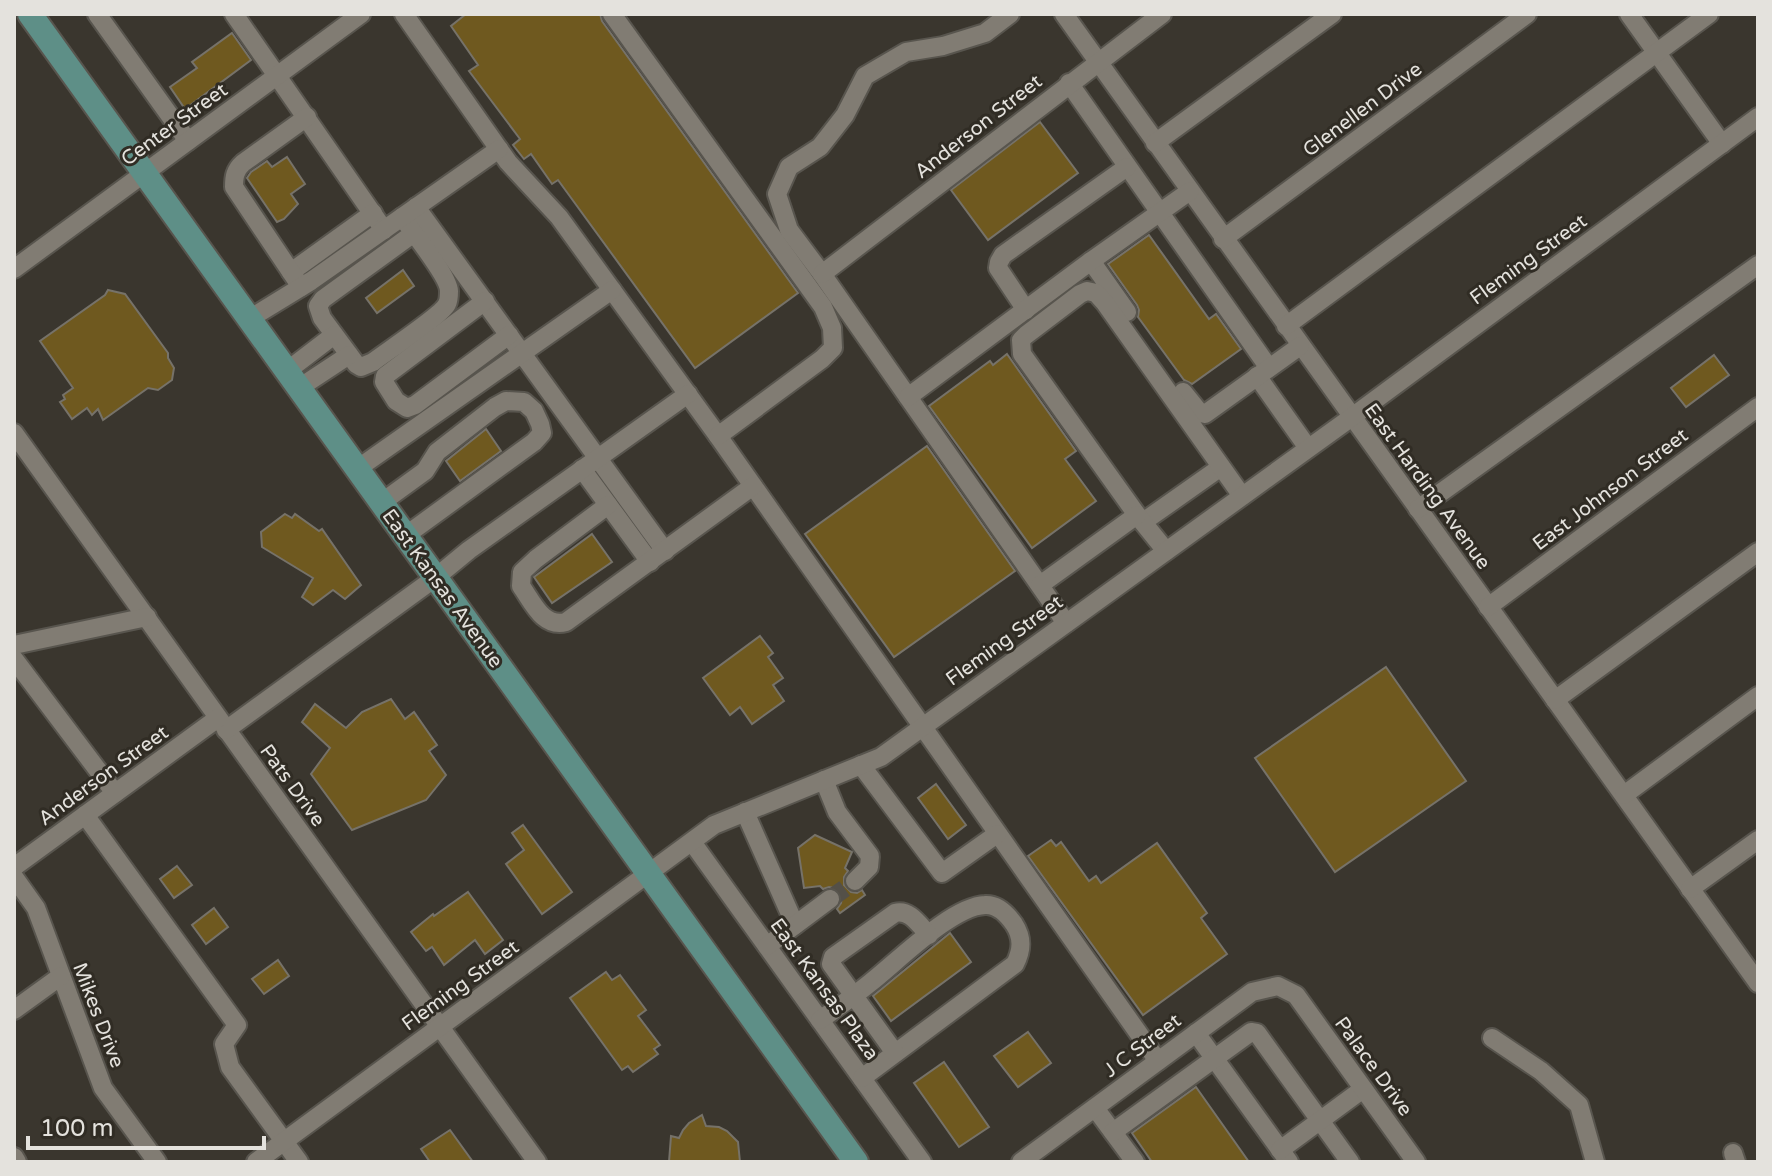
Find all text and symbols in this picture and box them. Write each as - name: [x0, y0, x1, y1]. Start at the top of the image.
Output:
- street label: Glenellen Drive: [1298, 57, 1427, 162]
- street label: Anderson Street: [910, 69, 1047, 184]
- street label: Center Street: [117, 78, 233, 171]
- street label: Fleming Street: [1465, 209, 1592, 310]
- street label: East Harding Avenue: [1359, 399, 1495, 574]
- street label: East Johnson Street: [1528, 423, 1693, 556]
- street label: East Kansas Avenue: [377, 505, 508, 673]
- street label: Fleming Street: [941, 590, 1068, 691]
- street label: Anderson Street: [34, 720, 174, 831]
- street label: Pats Drive: [254, 740, 330, 831]
- street label: East Kansas Plaza: [765, 914, 884, 1065]
- street label: Fleming Street: [397, 935, 524, 1036]
- street label: Mikes Drive: [67, 960, 129, 1071]
- street label: J C Street: [1099, 1009, 1186, 1083]
- street label: Palace Drive: [1329, 1012, 1417, 1121]
- scale bar: [28, 1100, 264, 1150]
- text: 100 m: [40, 1114, 114, 1143]

